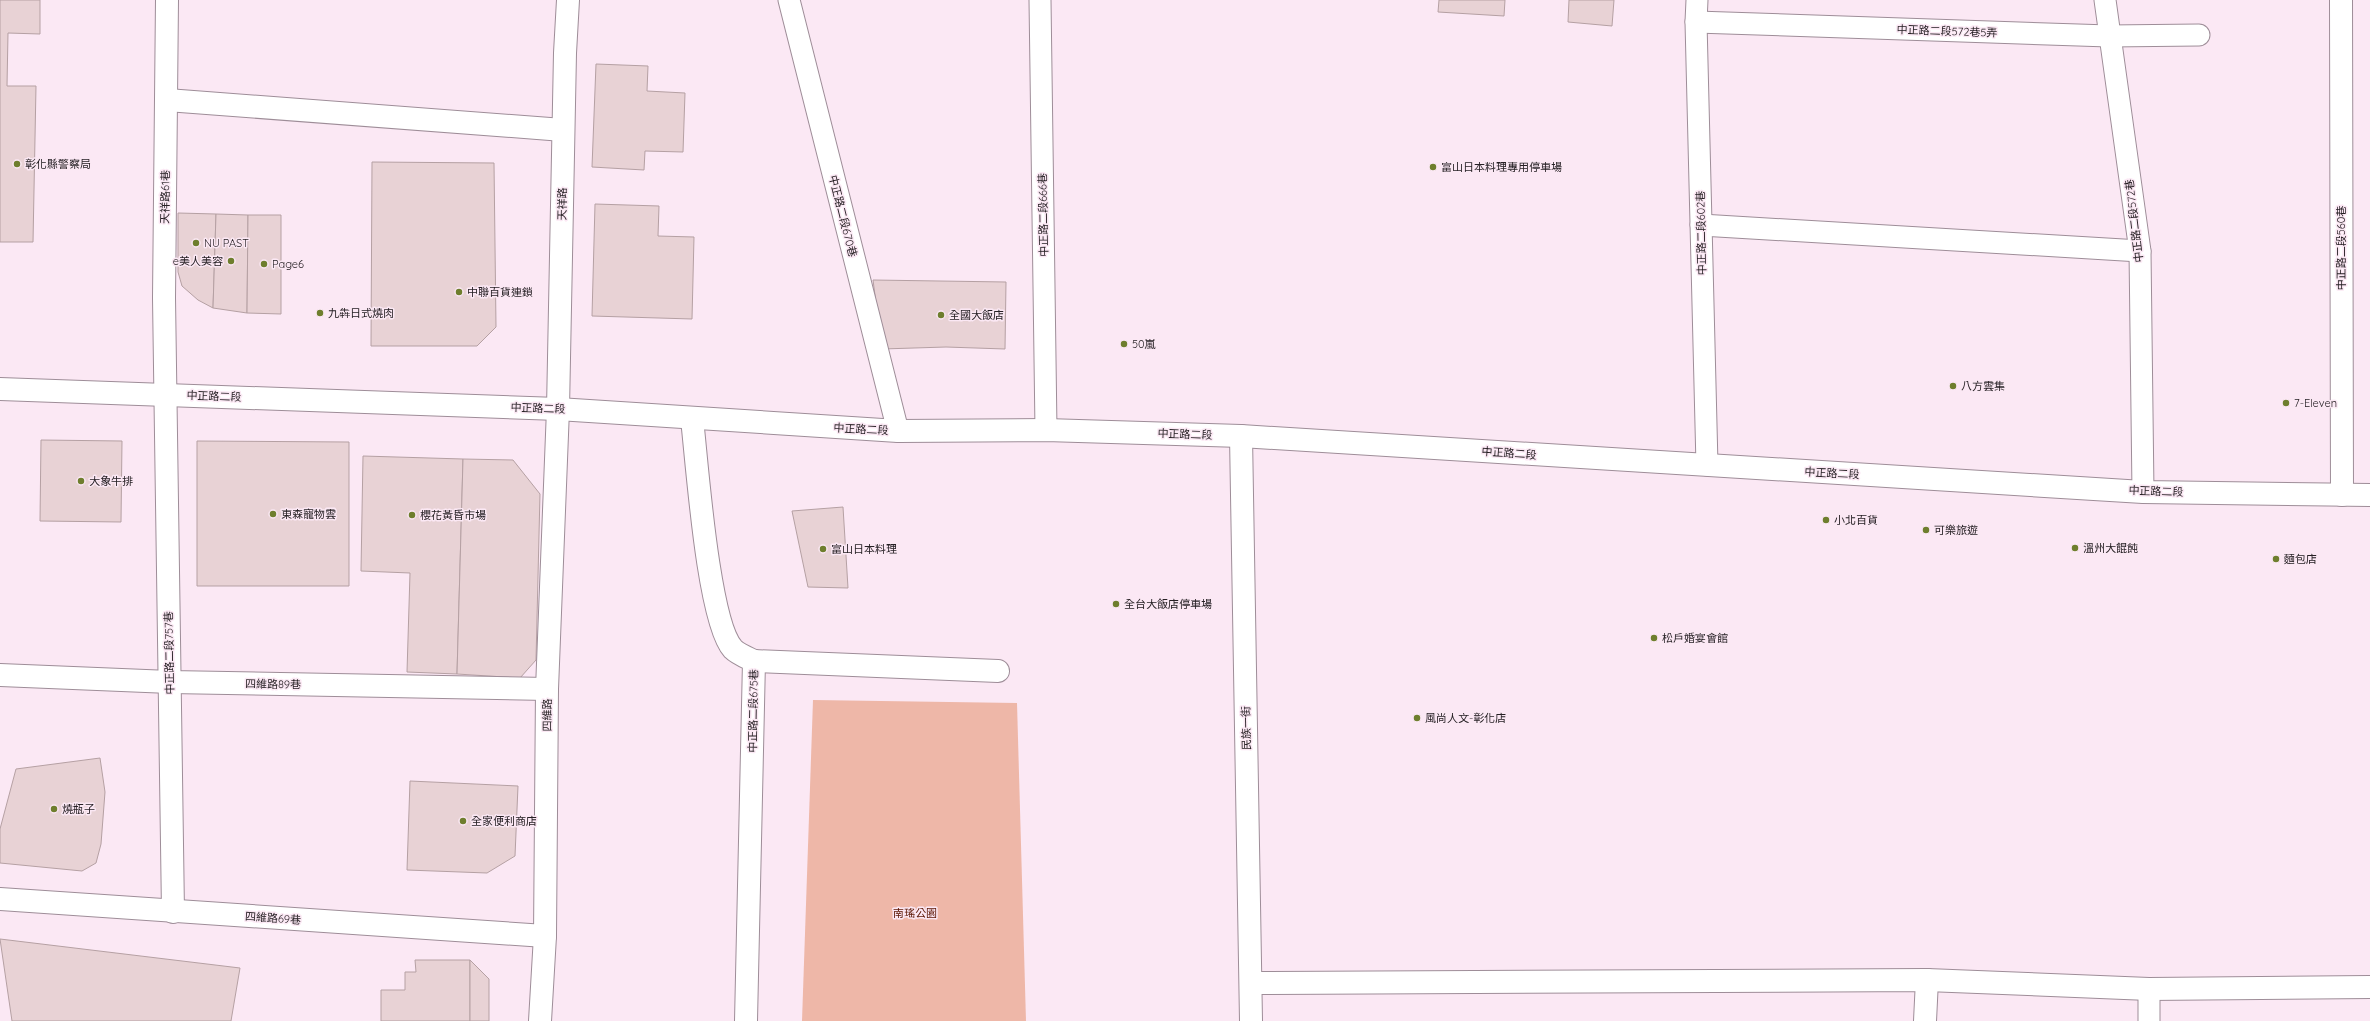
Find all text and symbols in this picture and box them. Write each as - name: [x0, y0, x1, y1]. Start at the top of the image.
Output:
- street label: 中正路二段572巷5弄: [1896, 22, 1998, 40]
- place label: 彰化縣警察局: [25, 157, 91, 171]
- marker: 彰化縣警察局: [12, 159, 22, 169]
- place label: 富山日本料理專用停車場: [1441, 160, 1562, 174]
- marker: 富山日本料理專用停車場: [1428, 162, 1438, 172]
- street label: 天祥路61巷: [158, 170, 172, 224]
- street label: 中正路二段666巷: [1035, 173, 1051, 257]
- street label: 中正路二段670巷: [826, 174, 860, 258]
- street label: 中正路二段572巷: [2122, 179, 2146, 263]
- street label: 天祥路: [555, 187, 569, 221]
- street label: 中正路二段602巷: [1693, 191, 1709, 275]
- street label: 中正路二段560巷: [2334, 206, 2348, 290]
- place label: NU PAST: [204, 236, 249, 250]
- marker: NU PAST: [191, 238, 201, 248]
- place label: e美人美容: [173, 254, 223, 268]
- marker: e美人美容: [226, 256, 236, 266]
- place label: Page6: [272, 257, 304, 271]
- marker: Page6: [259, 259, 269, 269]
- place label: 中聯百貨連鎖: [467, 285, 533, 299]
- marker: 中聯百貨連鎖: [454, 287, 464, 297]
- place label: 九犇日式燒肉: [328, 306, 394, 320]
- marker: 九犇日式燒肉: [315, 308, 325, 318]
- place label: 全國大飯店: [949, 308, 1004, 322]
- marker: 全國大飯店: [936, 310, 946, 320]
- place label: 50嵐: [1132, 337, 1156, 351]
- marker: 50嵐: [1119, 339, 1129, 349]
- place label: 八方雲集: [1961, 379, 2005, 393]
- marker: 八方雲集: [1948, 381, 1958, 391]
- street label: 中正路二段: [186, 388, 242, 404]
- place label: 7-Eleven: [2294, 396, 2337, 410]
- marker: 7-Eleven: [2281, 398, 2291, 408]
- street label: 中正路二段: [510, 400, 566, 416]
- street label: 中正路二段: [833, 421, 889, 437]
- street label: 中正路二段: [1157, 426, 1213, 442]
- street label: 中正路二段: [1481, 444, 1537, 462]
- street label: 中正路二段: [1804, 465, 1860, 481]
- place label: 大象牛排: [89, 474, 133, 488]
- marker: 大象牛排: [76, 476, 86, 486]
- street label: 中正路二段: [2128, 483, 2184, 499]
- place label: 東森寵物雲: [281, 507, 336, 521]
- place label: 櫻花黃昏市場: [420, 508, 486, 522]
- marker: 東森寵物雲: [268, 509, 278, 519]
- marker: 櫻花黃昏市場: [407, 510, 417, 520]
- place label: 小北百貨: [1834, 513, 1878, 527]
- marker: 小北百貨: [1821, 515, 1831, 525]
- place label: 可樂旅遊: [1934, 523, 1978, 537]
- marker: 可樂旅遊: [1921, 525, 1931, 535]
- place label: 溫州大餛飩: [2083, 541, 2138, 555]
- place label: 富山日本料理: [831, 542, 897, 556]
- marker: 溫州大餛飩: [2070, 543, 2080, 553]
- marker: 富山日本料理: [818, 544, 828, 554]
- place label: 麵包店: [2284, 552, 2317, 566]
- marker: 麵包店: [2271, 554, 2281, 564]
- place label: 全台大飯店停車場: [1124, 597, 1212, 611]
- marker: 全台大飯店停車場: [1111, 599, 1121, 609]
- street label: 中正路二段757巷: [161, 611, 177, 695]
- place label: 松戶婚宴會館: [1662, 631, 1728, 645]
- marker: 松戶婚宴會館: [1649, 633, 1659, 643]
- street label: 中正路二段675巷: [745, 669, 761, 753]
- street label: 四維路89巷: [245, 677, 301, 691]
- street label: 四維路: [540, 699, 554, 732]
- street label: 民族一街: [1239, 706, 1253, 750]
- place label: 風尚人文-彰化店: [1425, 711, 1506, 725]
- marker: 風尚人文-彰化店: [1412, 713, 1422, 723]
- place label: 燒瓶子: [62, 802, 95, 816]
- marker: 燒瓶子: [49, 804, 59, 814]
- place label: 全家便利商店: [471, 814, 537, 828]
- marker: 全家便利商店: [458, 816, 468, 826]
- park label: 南瑤公園: [893, 906, 937, 920]
- street label: 四維路69巷: [245, 909, 301, 927]

